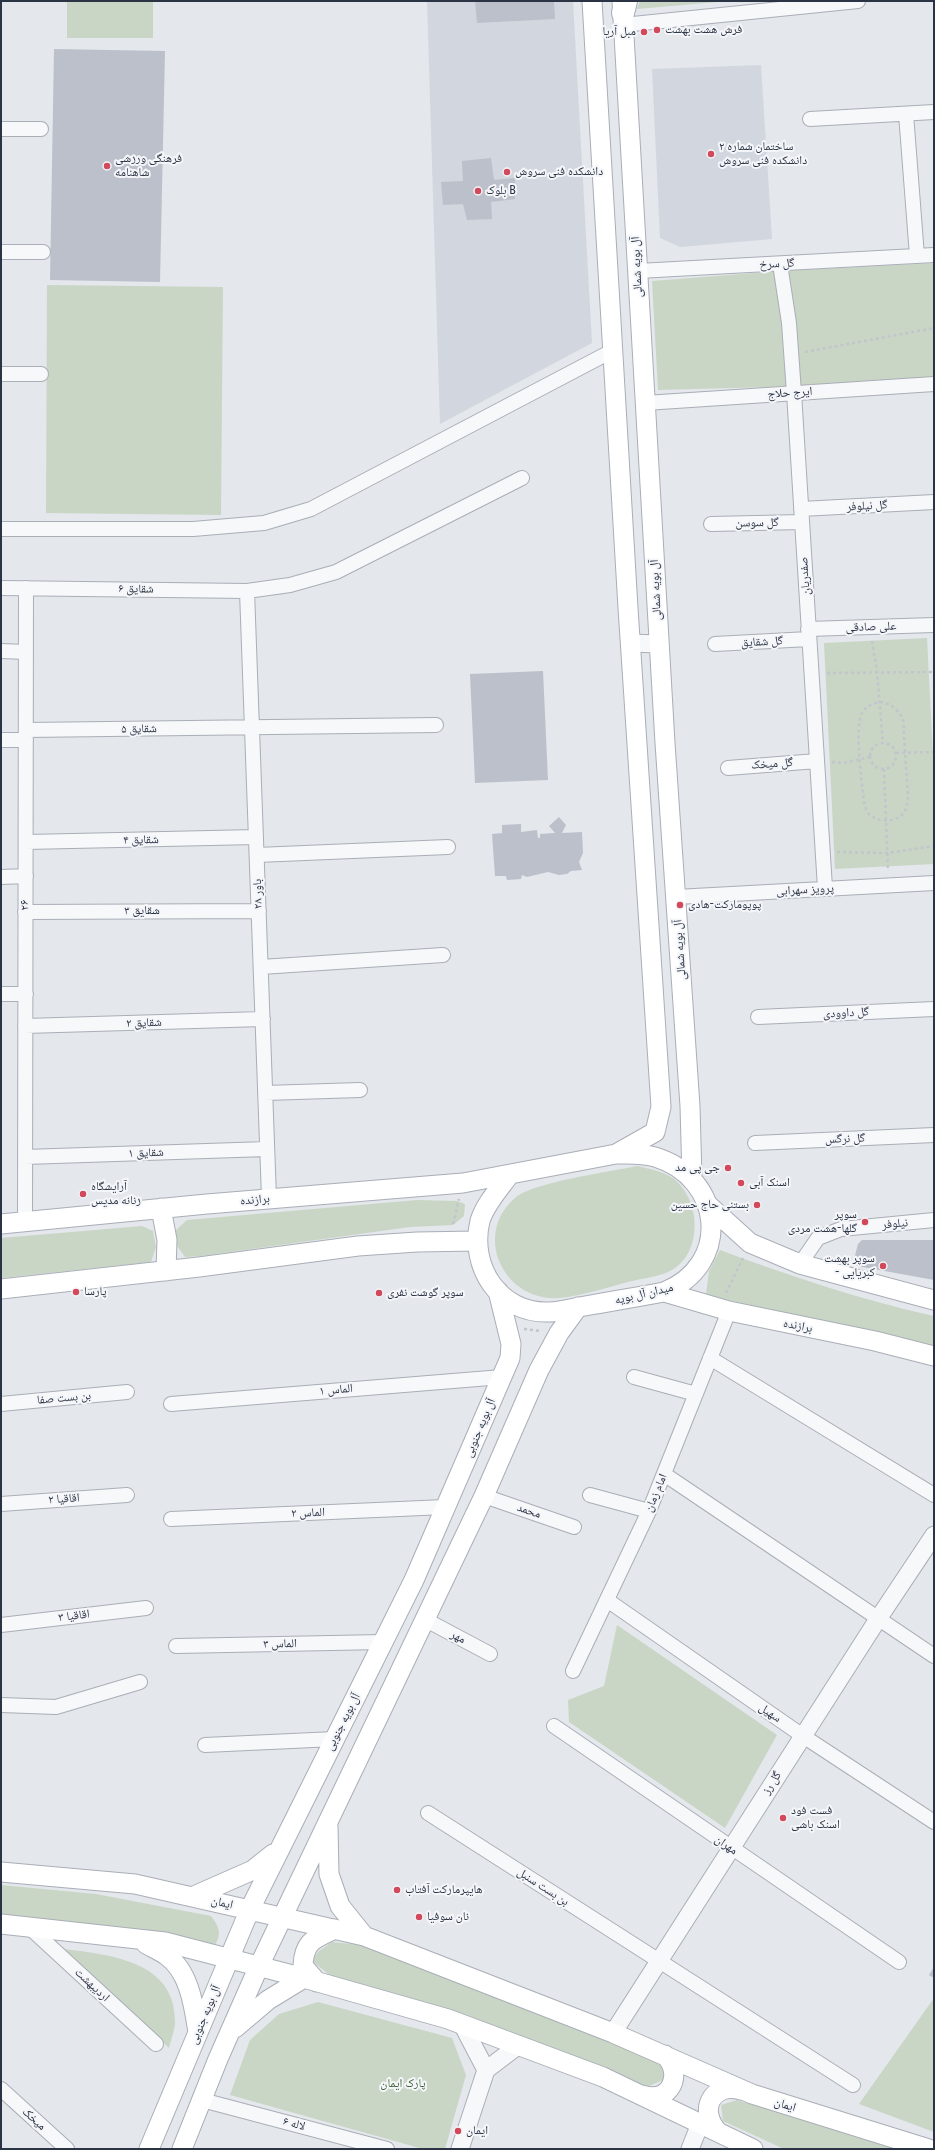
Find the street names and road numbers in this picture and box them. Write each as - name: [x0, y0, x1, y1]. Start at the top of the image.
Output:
- street label: آل بویه شمالی: [628, 236, 646, 298]
- street label: گل سرخ: [759, 256, 795, 272]
- street label: ایرج حلاج: [767, 384, 813, 402]
- street label: گل نیلوفر: [846, 498, 888, 514]
- street label: گل سوسن: [735, 515, 779, 531]
- street label: صفدریان: [796, 556, 814, 596]
- street label: آل بویه شمالی: [647, 559, 665, 621]
- street label: شقایق ۶: [118, 581, 154, 597]
- street label: علی صادقی: [845, 619, 897, 635]
- street label: گل شقایق: [741, 634, 783, 650]
- street label: شقایق ۵: [121, 721, 157, 737]
- street label: گل میخک: [751, 755, 793, 773]
- street label: شقایق ۴: [123, 832, 159, 848]
- street label: باور ۲۸: [250, 879, 266, 909]
- street label: پرویز سهرابی: [776, 881, 834, 899]
- street label: ۲۶: [18, 900, 32, 910]
- street label: شقایق ۳: [124, 904, 160, 918]
- street label: آل بویه شمالی: [671, 919, 689, 981]
- street label: گل داوودی: [822, 1005, 870, 1021]
- street label: شقایق ۲: [126, 1015, 162, 1031]
- street label: گل نرگس: [825, 1131, 865, 1147]
- street label: شقایق ۱: [128, 1145, 164, 1161]
- street label: برازنده: [240, 1192, 270, 1208]
- street label: نیلوفر: [881, 1216, 909, 1232]
- street label: میدان آل بویه: [613, 1280, 675, 1308]
- street label: برازنده: [782, 1316, 814, 1336]
- street label: الماس ۱: [319, 1381, 353, 1399]
- street label: بن بست صفا: [36, 1388, 92, 1408]
- street label: آل بویه جنوبی: [461, 1396, 499, 1460]
- street label: امام زمان: [642, 1472, 670, 1514]
- street label: اقاقیا ۲: [48, 1491, 80, 1507]
- street label: محمد: [515, 1500, 543, 1522]
- street label: الماس ۲: [291, 1505, 325, 1521]
- street label: اقاقیا ۳: [57, 1607, 91, 1625]
- street label: مهر: [448, 1627, 468, 1647]
- street label: الماس ۳: [263, 1637, 297, 1651]
- street label: آل بویه جنوبی: [322, 1691, 364, 1753]
- street label: سهیل: [756, 1700, 784, 1726]
- street label: گل رز: [759, 1769, 785, 1797]
- street label: مهران: [712, 1832, 740, 1858]
- street label: بن بست سنبل: [514, 1865, 572, 1909]
- street label: ایمان: [210, 1894, 234, 1912]
- street label: اردیبهشت: [72, 1965, 112, 2005]
- street label: آل بویه جنوبی: [186, 1983, 224, 2047]
- street label: ایمان: [772, 2095, 798, 2115]
- street label: میخک: [19, 2105, 49, 2133]
- street label: لاله ۶: [281, 2114, 307, 2134]

